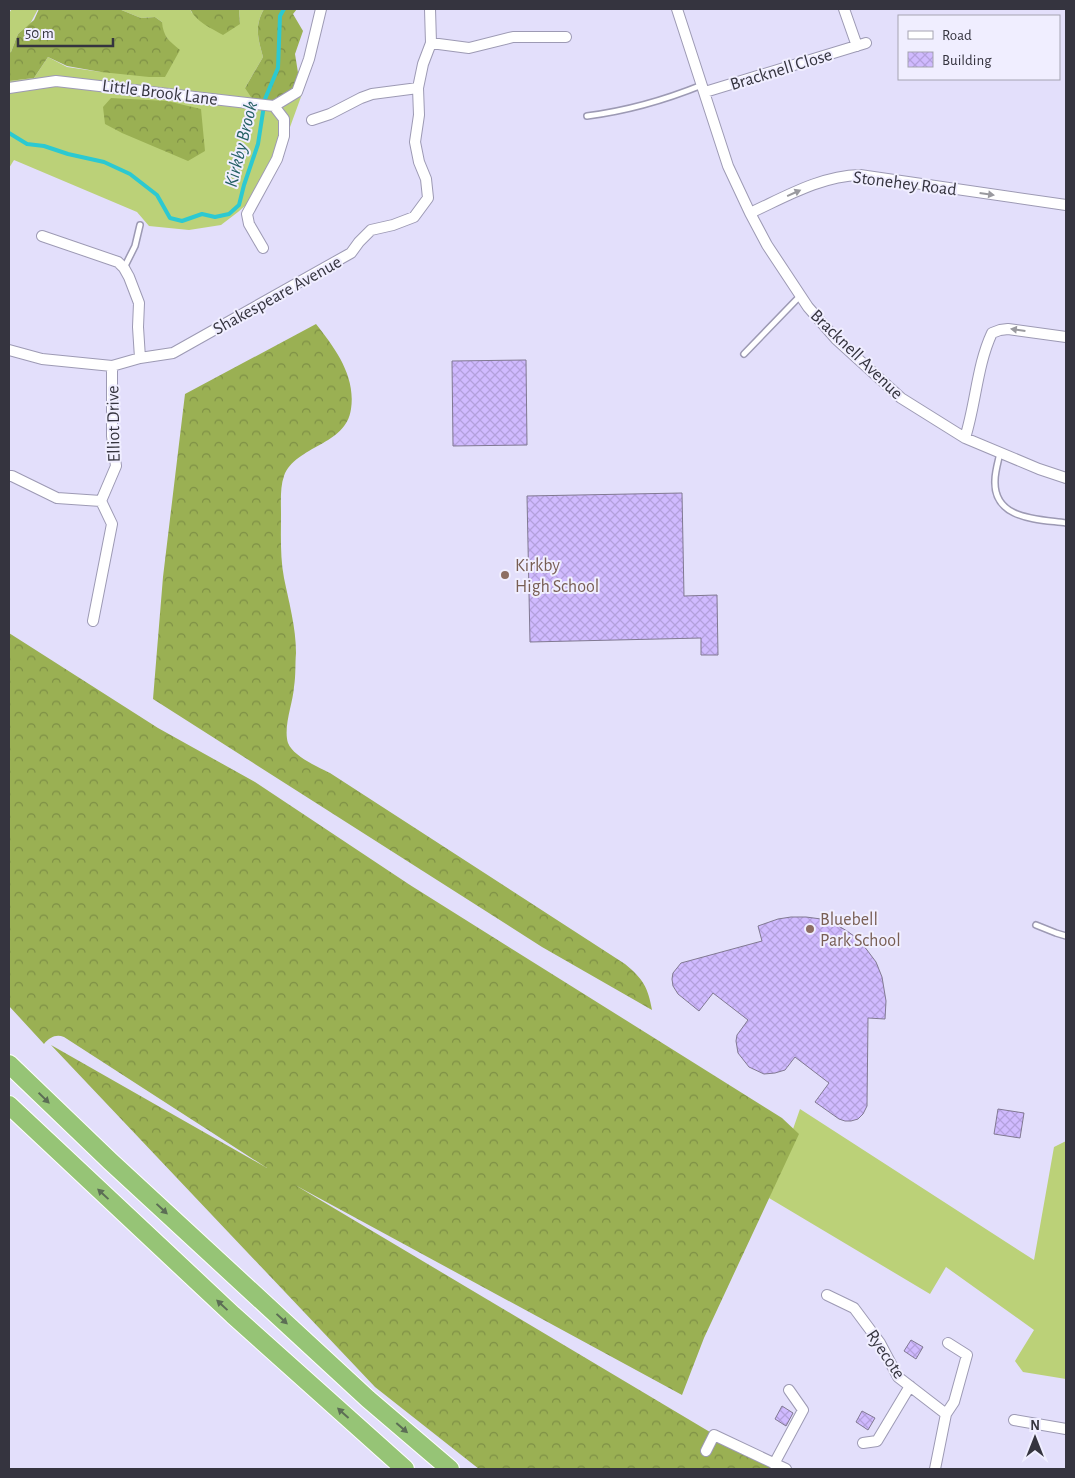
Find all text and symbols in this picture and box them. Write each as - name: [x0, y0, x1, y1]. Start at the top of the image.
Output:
- scale bar: [18, 15, 112, 47]
- legend: [898, 15, 1060, 80]
- text: 50 m: [25, 26, 54, 41]
- text: Road: [942, 28, 972, 43]
- street label: Bracknell Close: [728, 46, 834, 94]
- text: Building: [942, 53, 992, 68]
- street label: Little Brook Lane: [101, 77, 219, 109]
- water label: Kirkby Brook: [222, 99, 261, 189]
- street label: Stonehey Road: [852, 169, 958, 199]
- one-way arrow: [787, 188, 801, 196]
- one-way arrow: [979, 190, 995, 198]
- street label: Shakespeare Avenue: [210, 253, 345, 339]
- street label: Bracknell Avenue: [807, 306, 906, 403]
- one-way arrow: [1010, 326, 1026, 334]
- street label: Elliot Drive: [104, 385, 124, 463]
- place label: Kirkby High School: [515, 557, 599, 596]
- marker: Kirkby High School: [499, 569, 511, 581]
- place label: Bluebell Park School: [820, 911, 901, 950]
- marker: Bluebell Park School: [804, 923, 816, 935]
- one-way arrow: [37, 1092, 49, 1104]
- one-way arrow: [97, 1188, 109, 1200]
- one-way arrow: [156, 1203, 168, 1215]
- one-way arrow: [216, 1299, 228, 1311]
- one-way arrow: [275, 1313, 287, 1325]
- street label: Ryecote: [862, 1327, 908, 1382]
- one-way arrow: [336, 1408, 349, 1419]
- north arrow: [1010, 1413, 1060, 1463]
- text: N: [1030, 1419, 1040, 1433]
- one-way arrow: [396, 1422, 408, 1434]

